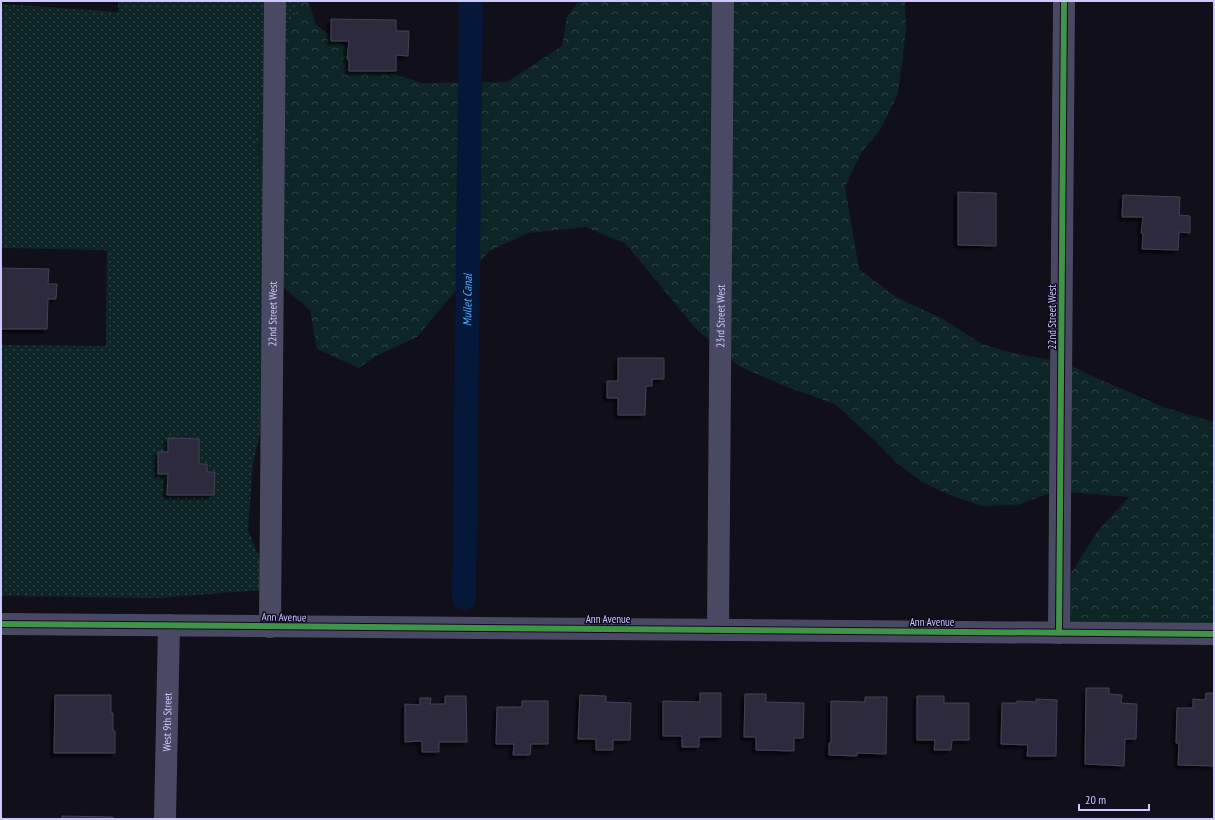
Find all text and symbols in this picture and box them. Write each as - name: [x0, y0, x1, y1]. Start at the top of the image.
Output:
- water label: Mullet Canal: [459, 273, 475, 326]
- street label: 22nd Street West: [265, 281, 280, 347]
- street label: 23rd Street West: [713, 284, 728, 348]
- street label: 22nd Street West: [1045, 284, 1059, 350]
- street label: Ann Avenue: [262, 610, 307, 624]
- street label: Ann Avenue: [586, 612, 631, 626]
- street label: Ann Avenue: [910, 615, 955, 629]
- street label: West 9th Street: [159, 693, 175, 751]
- scale bar: [1079, 786, 1149, 812]
- text: 20 m: [1085, 792, 1106, 807]

